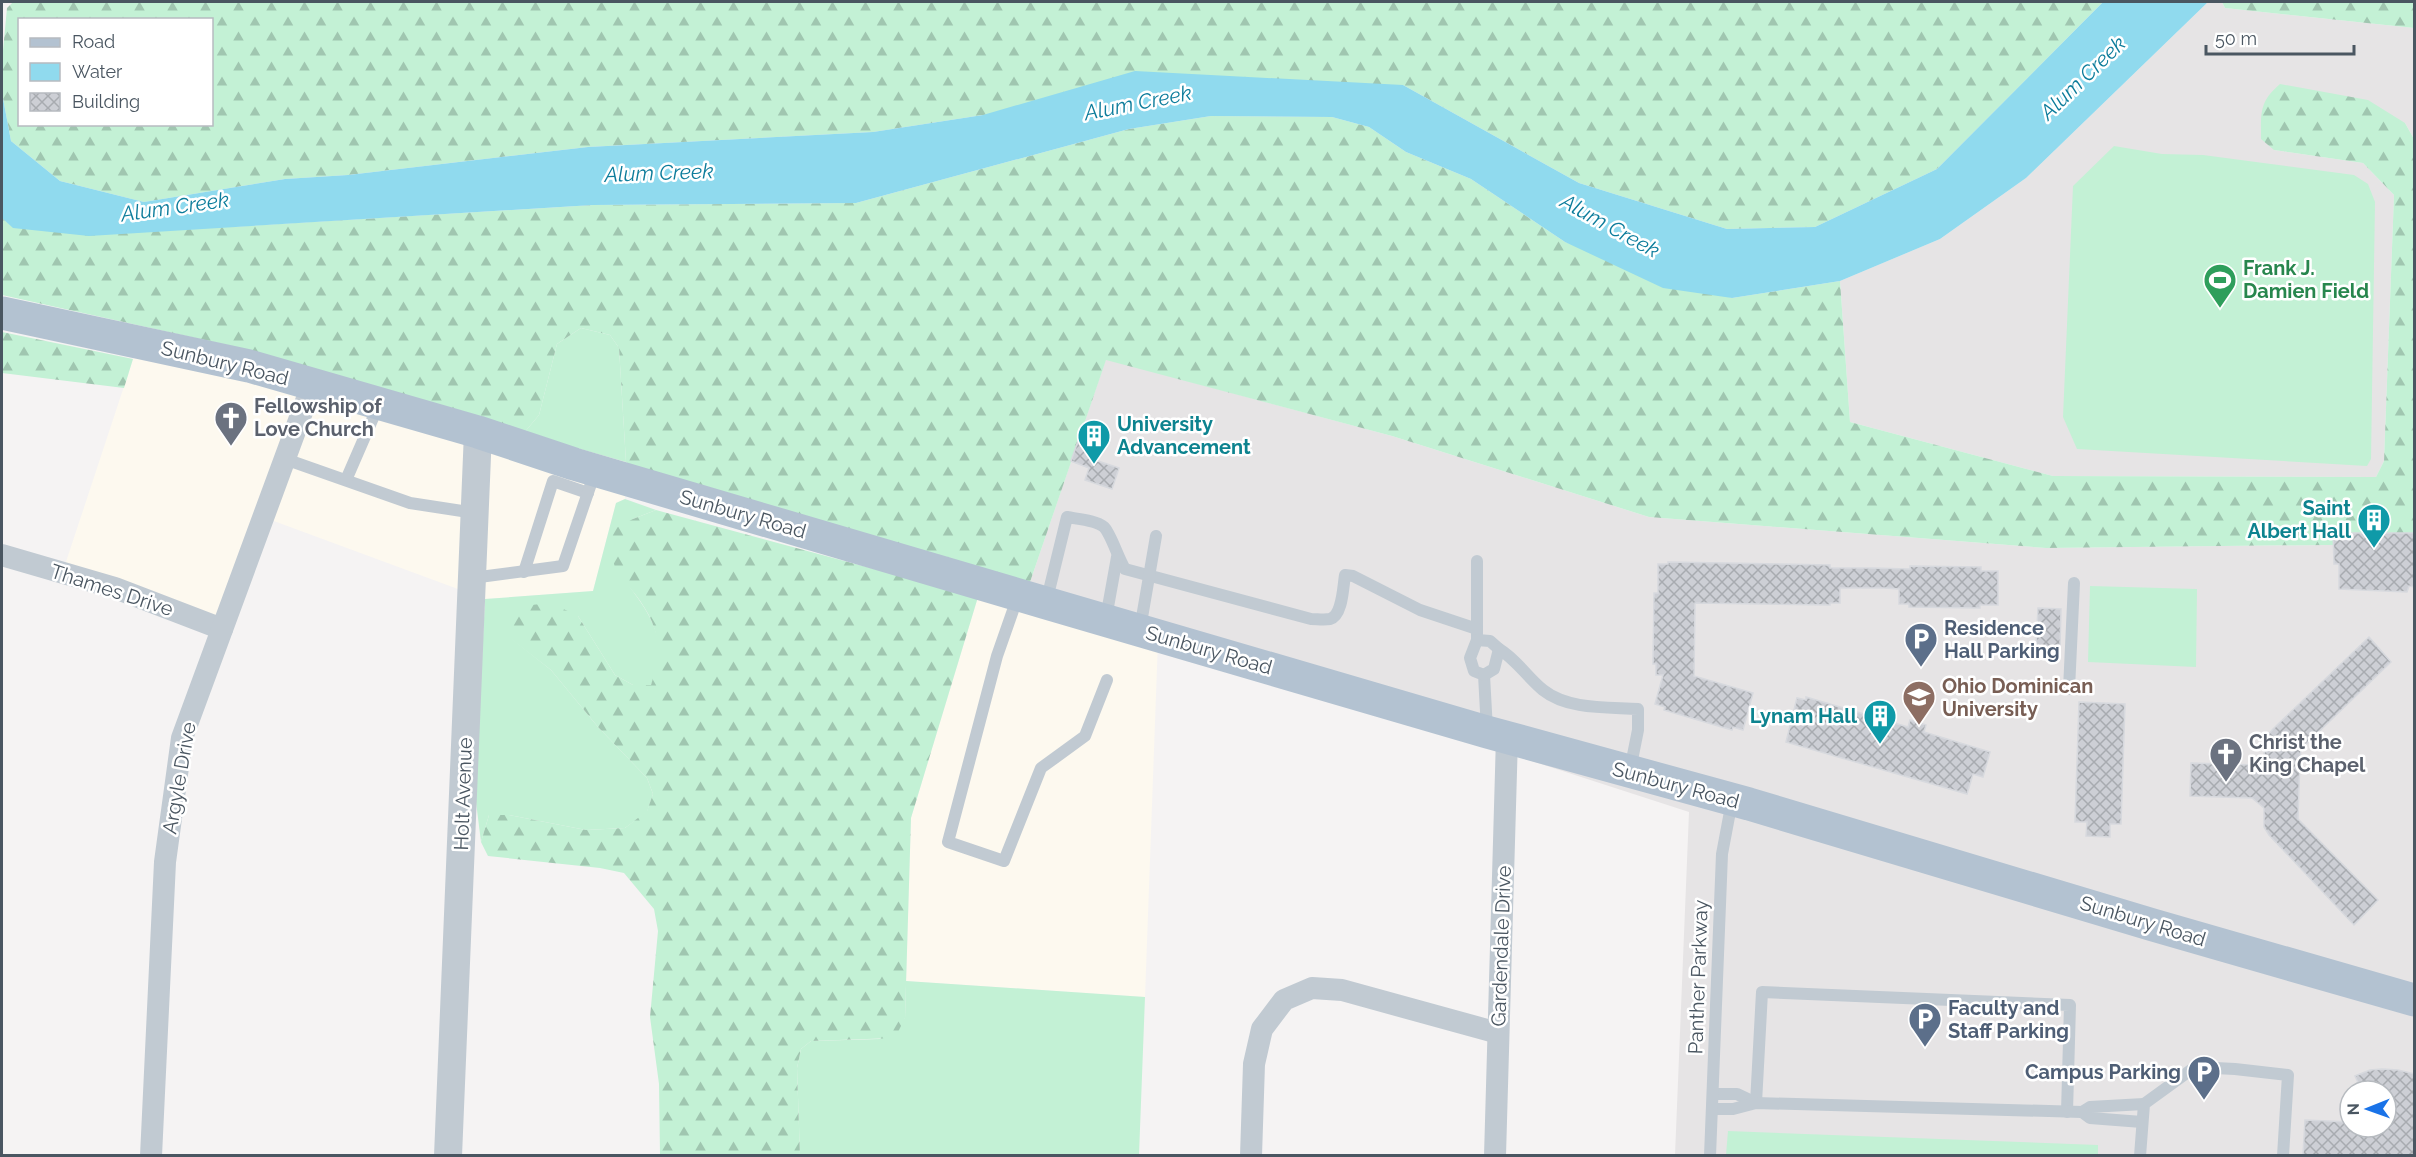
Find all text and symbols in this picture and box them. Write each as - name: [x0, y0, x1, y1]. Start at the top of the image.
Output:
- legend: [18, 18, 213, 126]
- scale bar: [2206, 18, 2354, 56]
- text: 50 m: [2215, 28, 2257, 49]
- text: Road: [72, 31, 115, 52]
- water label: Alum Creek: [2034, 31, 2131, 125]
- text: Water: [72, 61, 123, 82]
- water label: Alum Creek: [1081, 80, 1194, 125]
- text: Building: [72, 91, 140, 112]
- water label: Alum Creek: [603, 158, 714, 187]
- water label: Alum Creek: [118, 187, 231, 227]
- water label: Alum Creek: [1556, 188, 1664, 263]
- place label: Frank J. Damien Field: [2243, 256, 2369, 303]
- sports icon: Frank J. Damien Field: [2202, 262, 2238, 309]
- street label: Sunbury Road: [159, 336, 291, 390]
- place label: Fellowship of Love Church: [254, 394, 382, 441]
- church icon: Fellowship of Love Church: [213, 400, 249, 447]
- place label: University Advancement: [1117, 412, 1251, 459]
- building icon: University Advancement: [1076, 418, 1112, 465]
- street label: Sunbury Road: [677, 485, 809, 543]
- place label: Saint Albert Hall: [2247, 496, 2352, 543]
- building icon: Saint Albert Hall: [2356, 502, 2392, 549]
- street label: Thames Drive: [48, 559, 177, 621]
- place label: Residence Hall Parking: [1944, 616, 2060, 663]
- street label: Sunbury Road: [1143, 621, 1275, 679]
- parking icon: Residence Hall Parking: [1903, 621, 1939, 668]
- place label: Ohio Dominican University: [1942, 674, 2093, 721]
- school or university icon: Ohio Dominican University: [1901, 679, 1937, 726]
- building icon: Lynam Hall: [1862, 698, 1898, 745]
- place label: Lynam Hall: [1750, 704, 1858, 728]
- street label: Argyle Drive: [157, 720, 201, 836]
- place label: Christ the King Chapel: [2249, 730, 2366, 777]
- church icon: Christ the King Chapel: [2208, 736, 2244, 783]
- street label: Holt Avenue: [449, 737, 477, 851]
- street label: Sunbury Road: [1610, 757, 1742, 813]
- street label: Gardendale Drive: [1486, 865, 1516, 1027]
- street label: Sunbury Road: [2077, 890, 2209, 952]
- street label: Panther Parkway: [1683, 899, 1713, 1055]
- place label: Faculty and Staff Parking: [1948, 996, 2069, 1043]
- parking icon: Faculty and Staff Parking: [1907, 1001, 1943, 1048]
- parking icon: Campus Parking: [2186, 1054, 2222, 1101]
- place label: Campus Parking: [2025, 1060, 2181, 1084]
- north arrow: [2338, 1079, 2398, 1139]
- text: N: [2344, 1103, 2363, 1116]

